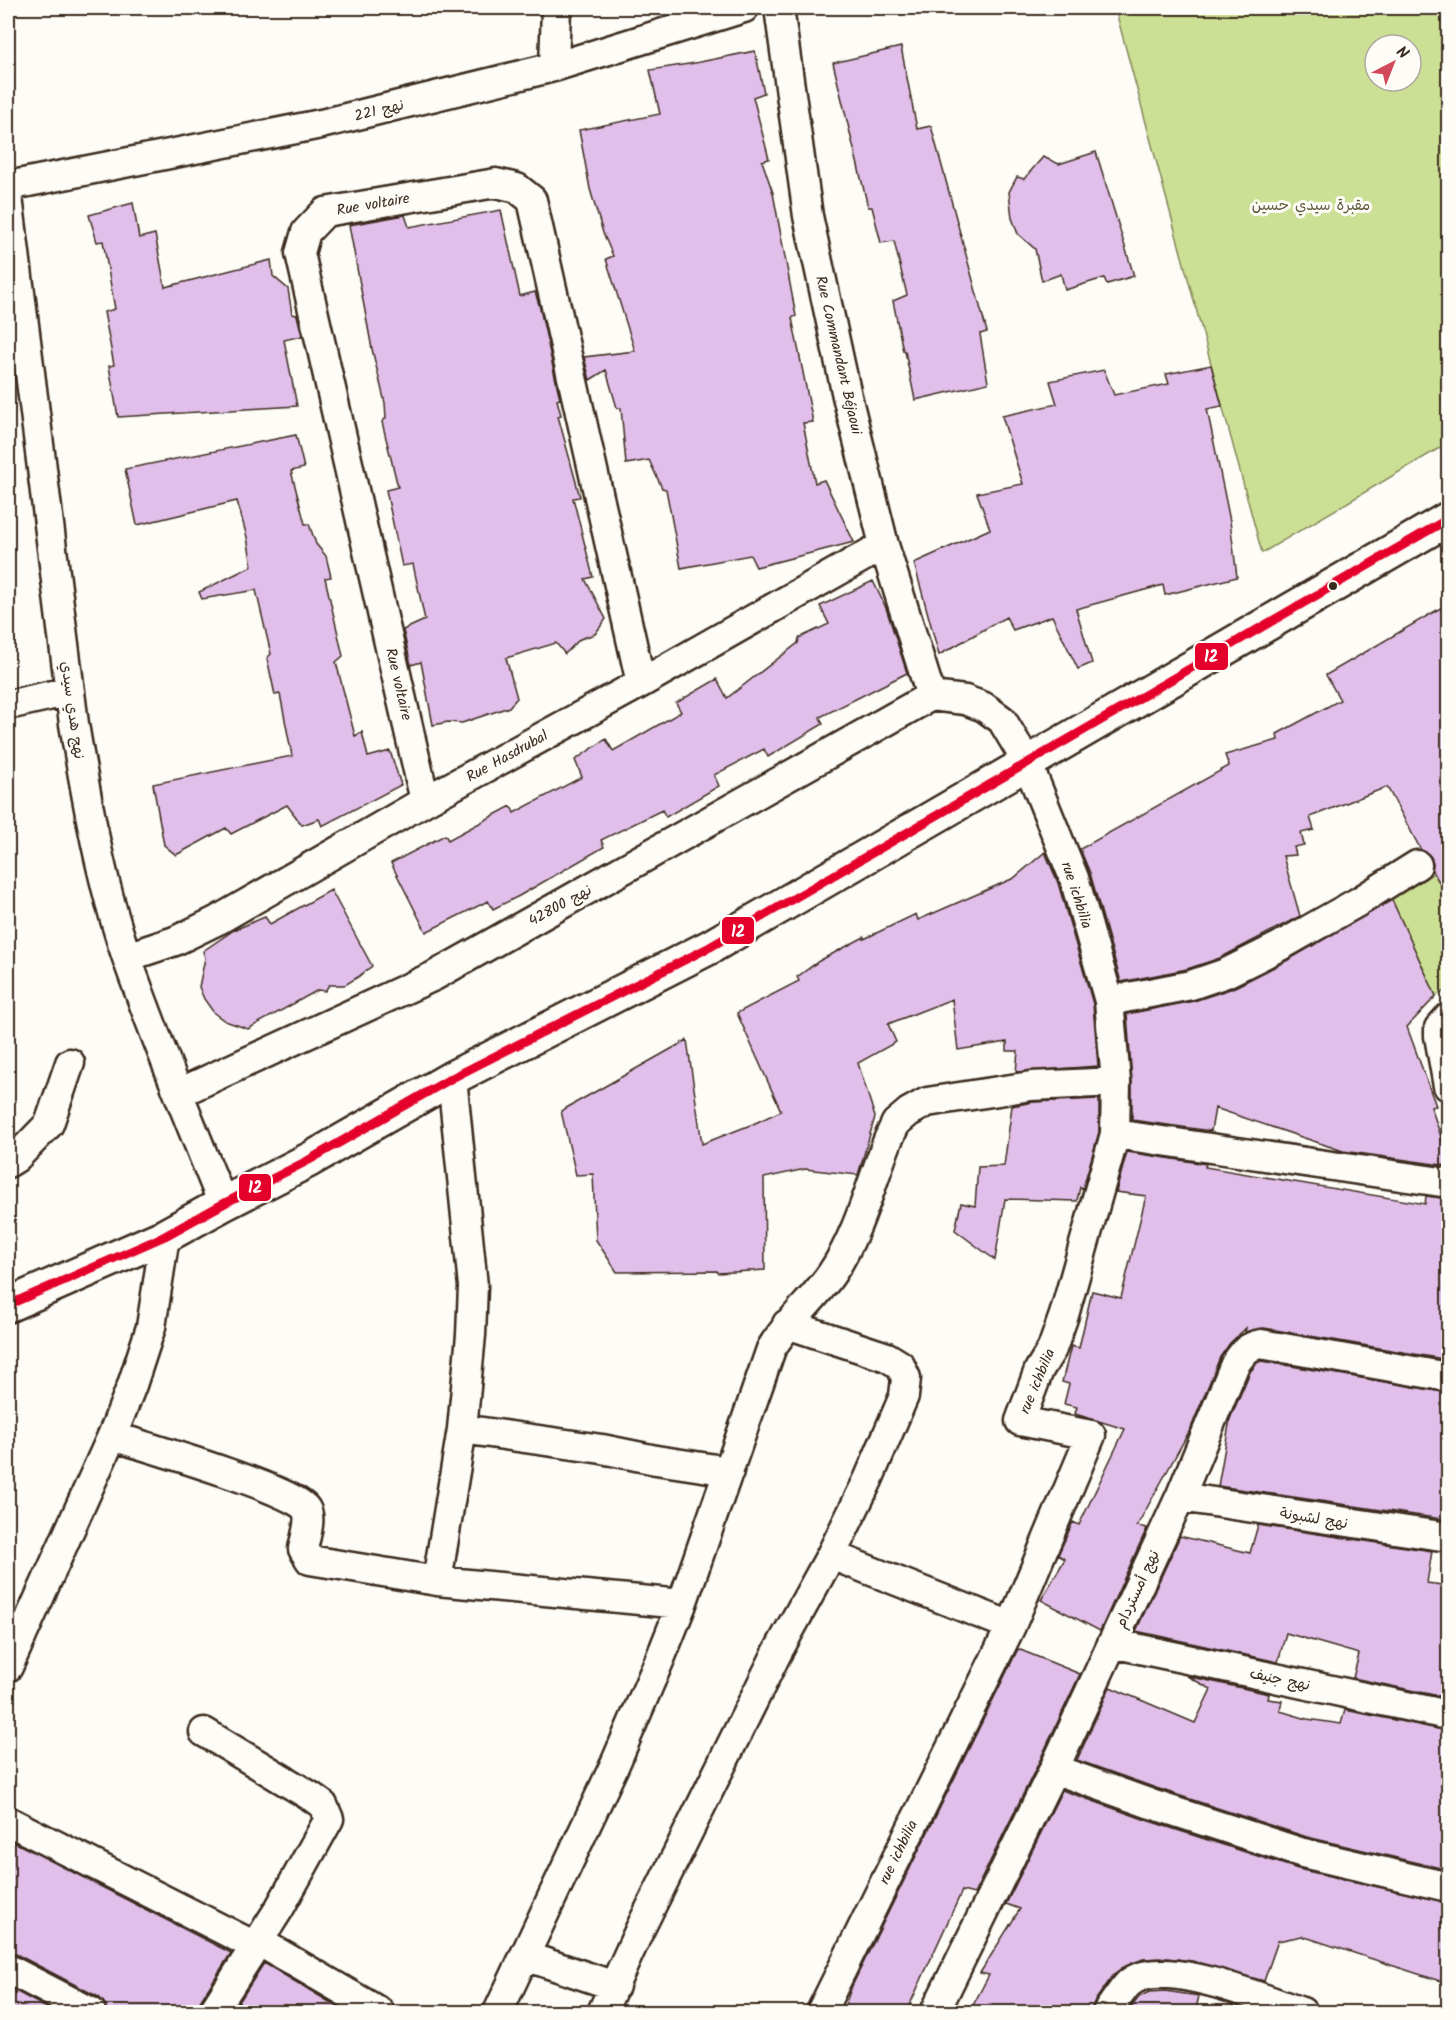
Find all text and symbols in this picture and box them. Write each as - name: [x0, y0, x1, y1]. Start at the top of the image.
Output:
- north arrow: [1363, 33, 1423, 93]
- text: N: [1390, 40, 1414, 66]
- street label: نهج 221: [352, 93, 407, 129]
- street label: Rue voltaire: [335, 187, 412, 223]
- park label: مقبرة سيدي حسين: [1252, 194, 1370, 218]
- street label: Rue Commandant Béjaoui: [808, 273, 868, 438]
- unlabelled marker: [1327, 580, 1339, 592]
- line badge: 12: [1194, 642, 1229, 671]
- text: 12: [1204, 645, 1218, 670]
- street label: Rue voltaire: [378, 646, 418, 723]
- street label: نهج هدي سيدي: [53, 660, 91, 761]
- street label: Rue Hasdrubal: [462, 724, 553, 789]
- street label: rue ichbilia: [1054, 859, 1098, 932]
- street label: نهج 42800: [524, 879, 597, 933]
- line badge: 12: [721, 916, 755, 945]
- text: 12: [731, 920, 745, 945]
- line badge: 12: [238, 1173, 272, 1202]
- text: 12: [248, 1176, 262, 1201]
- street label: rue ichbilia: [1013, 1345, 1062, 1418]
- street label: نهج لشبونة: [1278, 1502, 1350, 1536]
- street label: نهج أمستردام: [1109, 1546, 1167, 1633]
- street label: نهج جنيف: [1247, 1662, 1312, 1698]
- street label: rue ichbilia: [873, 1816, 925, 1889]

